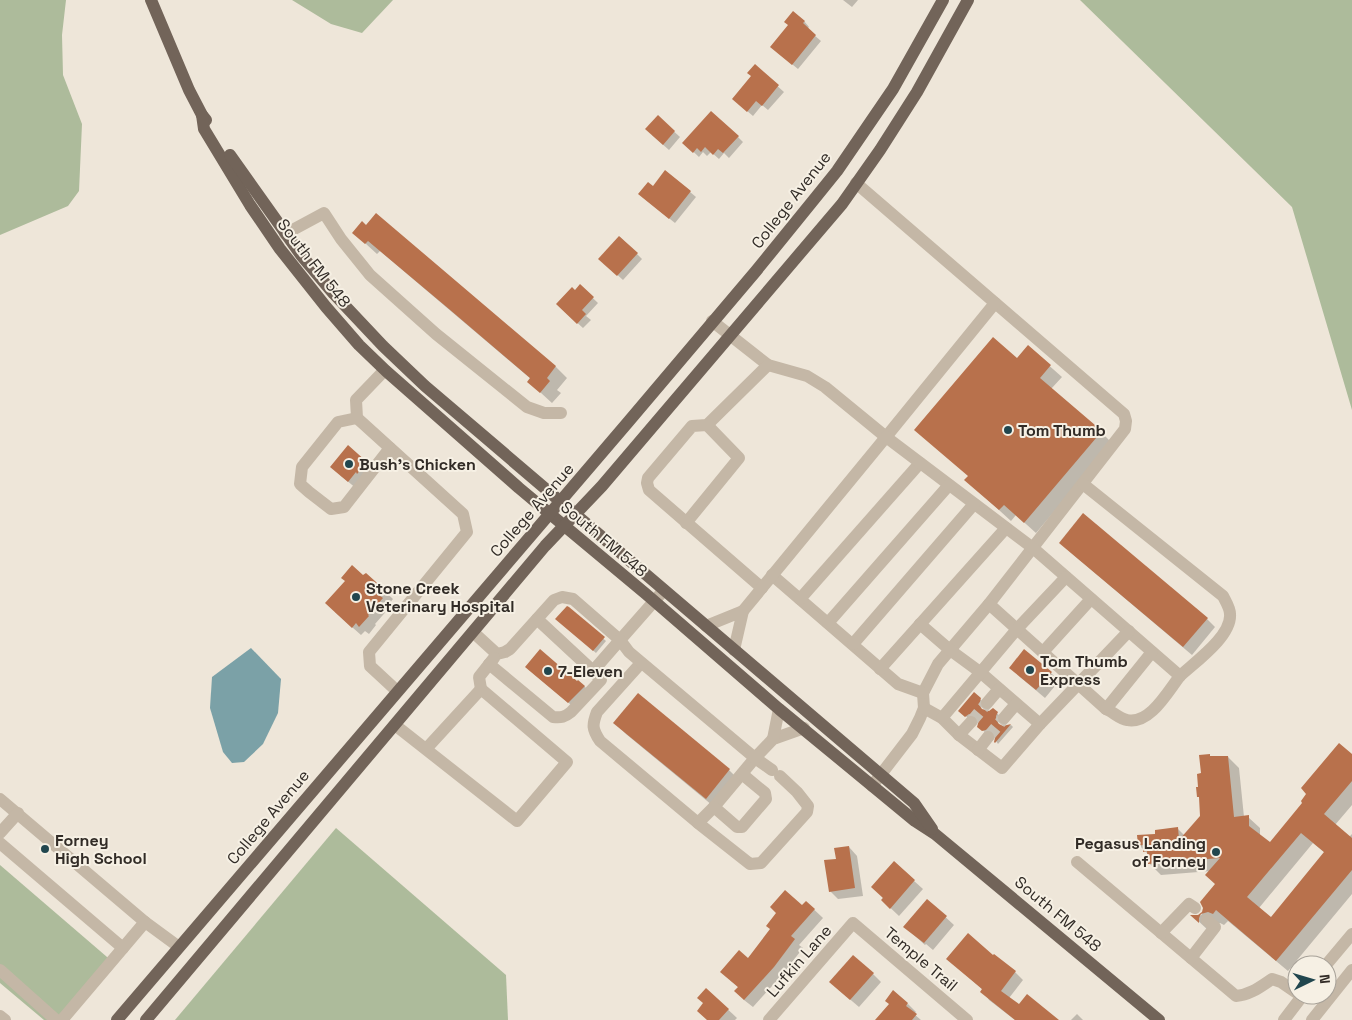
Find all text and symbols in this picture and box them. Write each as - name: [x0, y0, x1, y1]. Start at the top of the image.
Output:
- street label: College Avenue: [747, 147, 835, 253]
- street label: South FM 548: [273, 214, 355, 312]
- place label: Tom Thumb: [1018, 420, 1106, 441]
- marker: Tom Thumb: [1002, 424, 1014, 436]
- place label: Bush's Chicken: [359, 454, 476, 475]
- marker: Bush's Chicken: [343, 458, 355, 470]
- street label: College Avenue: [485, 459, 579, 561]
- street label: South FM 548: [556, 497, 652, 581]
- place label: Stone Creek Veterinary Hospital: [366, 578, 515, 617]
- marker: Stone Creek Veterinary Hospital: [350, 591, 362, 603]
- place label: Tom Thumb Express: [1040, 651, 1128, 690]
- place label: 7-Eleven: [558, 661, 623, 682]
- marker: Tom Thumb Express: [1024, 664, 1036, 676]
- marker: 7-Eleven: [542, 665, 554, 677]
- street label: College Avenue: [222, 765, 314, 869]
- place label: Forney High School: [55, 830, 147, 869]
- place label: Pegasus Landing of Forney: [1075, 833, 1206, 872]
- marker: Forney High School: [39, 843, 51, 855]
- marker: Pegasus Landing of Forney: [1210, 846, 1222, 858]
- street label: South FM 548: [1010, 872, 1106, 956]
- street label: Lufkin Lane: [762, 920, 836, 1002]
- street label: Temple Trail: [880, 922, 962, 996]
- north arrow: [1287, 955, 1337, 1005]
- text: N: [1316, 973, 1334, 984]

